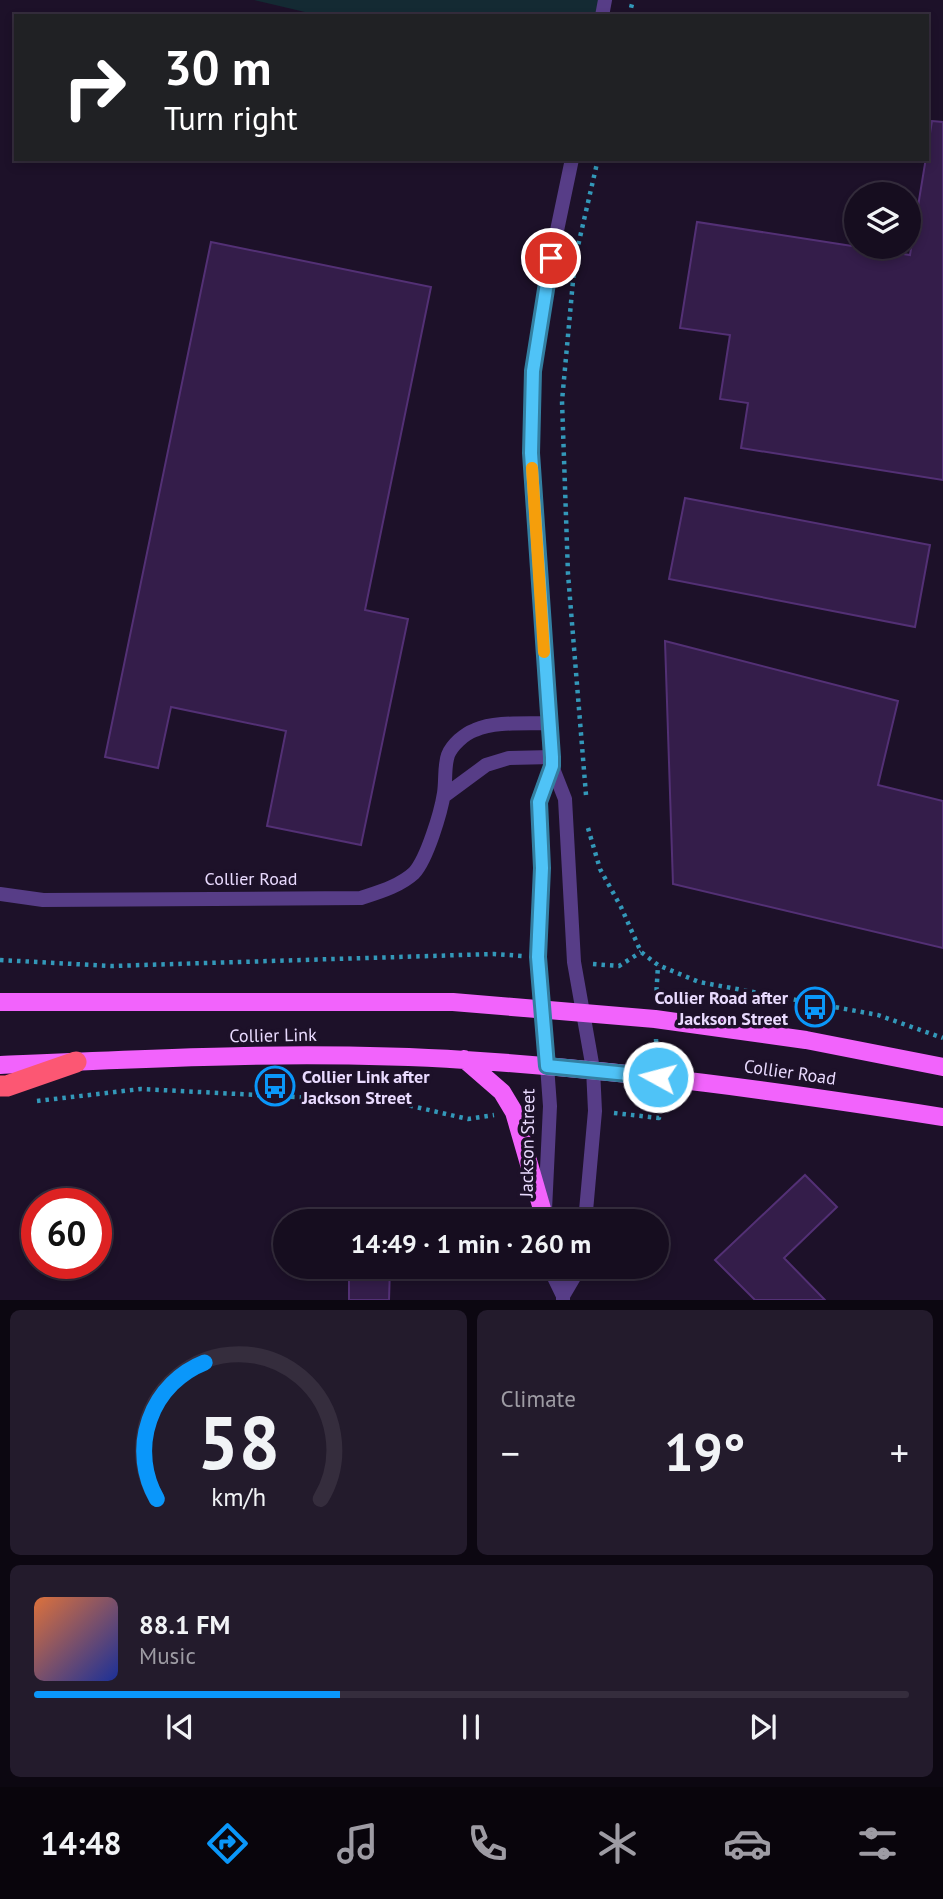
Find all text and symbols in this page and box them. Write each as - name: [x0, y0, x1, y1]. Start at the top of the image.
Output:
- text: 30 m: [164, 35, 271, 99]
- icon: right: [49, 42, 140, 133]
- text: Turn right: [164, 97, 298, 139]
- map controls: [844, 182, 921, 259]
- button: layers: [844, 182, 921, 259]
- pin: [521, 228, 581, 288]
- icon: arrive: [532, 239, 570, 277]
- street label: Collier Road: [205, 867, 297, 890]
- place label: Collier Road after Jackson Street: [654, 986, 789, 1030]
- bus stop icon: Collier Road after Jackson Street: [794, 986, 836, 1028]
- street label: Collier Link: [229, 1023, 317, 1047]
- position arrow: [621, 1040, 695, 1114]
- street label: Collier Road: [742, 1054, 838, 1090]
- bus stop icon: Collier Link after Jackson Street: [254, 1065, 296, 1107]
- place label: Collier Link after Jackson Street: [301, 1065, 430, 1109]
- street label: Jackson Street: [515, 1088, 539, 1199]
- speed limit sign: 60: [21, 1188, 112, 1279]
- text: 14:49 · 1 min · 260 m: [351, 1227, 591, 1260]
- text: Climate: [501, 1384, 576, 1413]
- text: 58: [197, 1395, 280, 1489]
- text: 19°: [664, 1418, 746, 1485]
- text: −: [501, 1428, 520, 1477]
- text: +: [890, 1428, 909, 1477]
- text: km/h: [211, 1480, 266, 1512]
- text: 88.1 FM: [139, 1608, 230, 1641]
- text: Music: [139, 1641, 196, 1670]
- icon: previous: [161, 1708, 199, 1746]
- icon: pause: [452, 1708, 490, 1746]
- icon: next: [744, 1708, 782, 1746]
- icon: directions: [203, 1819, 252, 1868]
- icon: music: [333, 1819, 382, 1868]
- icon: phone: [463, 1819, 512, 1868]
- icon: climate: [593, 1819, 642, 1868]
- icon: car: [723, 1819, 772, 1868]
- icon: filters: [853, 1819, 902, 1868]
- text: 14:48: [41, 1822, 122, 1864]

